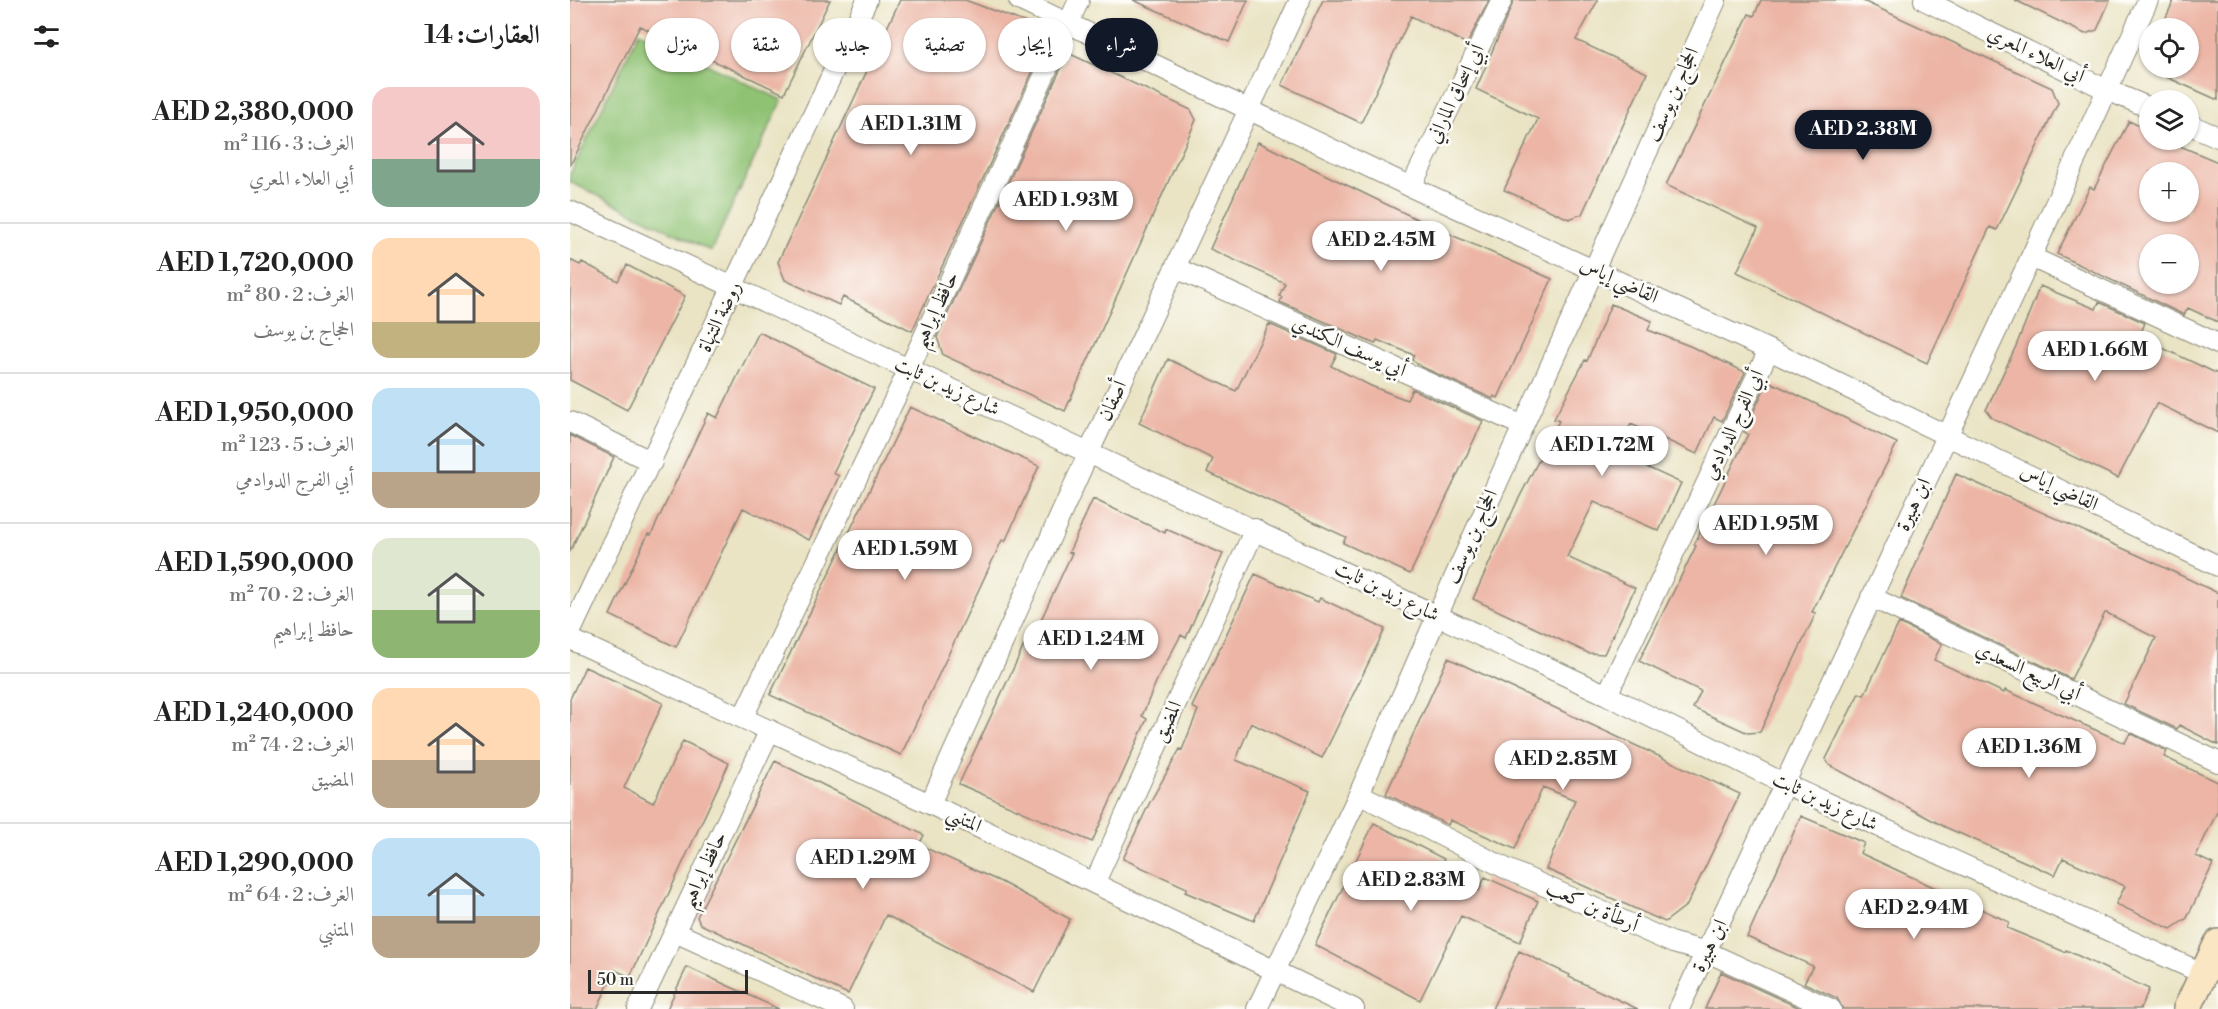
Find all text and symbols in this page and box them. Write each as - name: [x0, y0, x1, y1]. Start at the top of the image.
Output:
- chip: منزل: [645, 18, 719, 72]
- chip: شقة: [731, 18, 801, 72]
- chip: جديد: [813, 18, 891, 72]
- chip: تصفية: [903, 18, 986, 72]
- chip: إيجار: [998, 18, 1073, 72]
- chip: شراء: [1085, 18, 1158, 72]
- street label: أبي العلاء المعري: [1982, 18, 2090, 91]
- map controls: [2139, 18, 2199, 294]
- button: locate: [2139, 18, 2199, 78]
- text: العقارات: 14: [424, 19, 540, 51]
- icon: filters: [30, 20, 63, 53]
- street label: أبي إسحاق الماراني: [1419, 39, 1493, 149]
- street label: الحجاج بن يوسف: [1641, 44, 1709, 148]
- button: layers: [2139, 90, 2199, 150]
- text: AED 2,380,000: [152, 96, 354, 128]
- pin: AED 1.31M: [842, 105, 980, 156]
- pin: AED 2.38M: [1794, 110, 1932, 161]
- icon: home: [420, 111, 492, 183]
- text: AED 1.31M: [860, 112, 962, 137]
- text: AED 2.38M: [1809, 117, 1917, 142]
- text: الغرف: 3 · 116 m²: [223, 132, 354, 157]
- button: +: [2139, 162, 2199, 222]
- text: أبي العلاء المعري: [249, 167, 354, 192]
- pin: AED 1.93M: [997, 181, 1135, 232]
- text: AED 1.93M: [1013, 188, 1119, 213]
- pin: AED 2.45M: [1312, 221, 1450, 272]
- text: AED 2.45M: [1326, 228, 1436, 253]
- button: −: [2139, 234, 2199, 294]
- text: AED 1,720,000: [157, 247, 354, 279]
- street label: القاضي إياس: [1574, 252, 1662, 315]
- icon: home: [420, 262, 492, 334]
- street label: حافظ إبراهيم: [907, 268, 970, 355]
- street label: روضة التنهاة: [693, 278, 747, 356]
- text: الغرف: 2 · 80 m²: [227, 283, 354, 308]
- street label: أبي يوسف الكندي: [1287, 308, 1412, 385]
- text: الحجاج بن يوسف: [253, 318, 354, 343]
- pin: AED 1.66M: [2026, 331, 2164, 382]
- text: AED 1.66M: [2042, 338, 2148, 363]
- street label: شارع زيد بن ثابت: [889, 352, 1004, 426]
- street label: أبي الفرج الدوادمي: [1695, 364, 1774, 486]
- street label: أصفان: [1090, 375, 1133, 425]
- text: AED 1,950,000: [155, 397, 354, 429]
- icon: home: [420, 412, 492, 484]
- pin: AED 1.72M: [1533, 426, 1671, 477]
- text: الغرف: 5 · 123 m²: [221, 433, 354, 458]
- text: AED 1.72M: [1549, 433, 1655, 458]
- street label: القاضي إياس: [2014, 458, 2102, 522]
- text: أبي الفرج الدوادمي: [235, 468, 354, 493]
- street label: ابن هبيرة: [1891, 474, 1937, 536]
- street label: الحجاج بن يوسف: [1440, 486, 1508, 590]
- pin: AED 1.95M: [1697, 505, 1835, 556]
- text: AED 1.95M: [1713, 512, 1819, 537]
- pin: AED 1.59M: [836, 530, 974, 581]
- text: AED 1.59M: [852, 537, 958, 562]
- text: AED 1,590,000: [155, 547, 354, 579]
- street label: شارع زيد بن ثابت: [1329, 556, 1443, 632]
- icon: home: [420, 562, 492, 634]
- text: الغرف: 2 · 70 m²: [229, 583, 354, 608]
- text: حافظ إبراهيم: [272, 618, 354, 643]
- pin: AED 1.24M: [1022, 620, 1160, 671]
- text: AED 1.24M: [1037, 627, 1145, 652]
- street label: أبي الربيع السعدي: [1970, 634, 2086, 711]
- text: AED 1,240,000: [154, 697, 354, 729]
- street label: المضيق: [1148, 697, 1188, 747]
- icon: home: [420, 712, 492, 784]
- pin: AED 1.36M: [1960, 728, 2098, 779]
- text: الغرف: 2 · 74 m²: [231, 733, 354, 758]
- text: AED 1.36M: [1976, 735, 2082, 760]
- pin: AED 2.85M: [1494, 740, 1632, 791]
- text: AED 2.85M: [1508, 747, 1618, 772]
- street label: شارع زيد بن ثابت: [1767, 767, 1882, 841]
- text: المضيق: [311, 768, 354, 793]
- street label: المتنبي: [940, 801, 986, 844]
- street label: حافظ إبراهيم: [675, 828, 738, 915]
- pin: AED 1.29M: [794, 839, 932, 890]
- text: AED 1.29M: [810, 846, 916, 871]
- text: AED 1,290,000: [155, 847, 354, 879]
- pin: AED 2.83M: [1342, 861, 1480, 912]
- icon: home: [420, 862, 492, 934]
- text: AED 2.83M: [1357, 868, 1465, 893]
- street label: أرطأة بن كعب: [1542, 873, 1644, 939]
- text: الغرف: 2 · 64 m²: [228, 883, 354, 908]
- pin: AED 2.94M: [1845, 889, 1983, 940]
- text: AED 2.94M: [1859, 896, 1969, 921]
- street label: ابن هبيرة: [1687, 915, 1733, 977]
- text: المتنبي: [318, 918, 354, 943]
- scale bar: [588, 967, 748, 994]
- text: 50 m: [597, 970, 634, 990]

